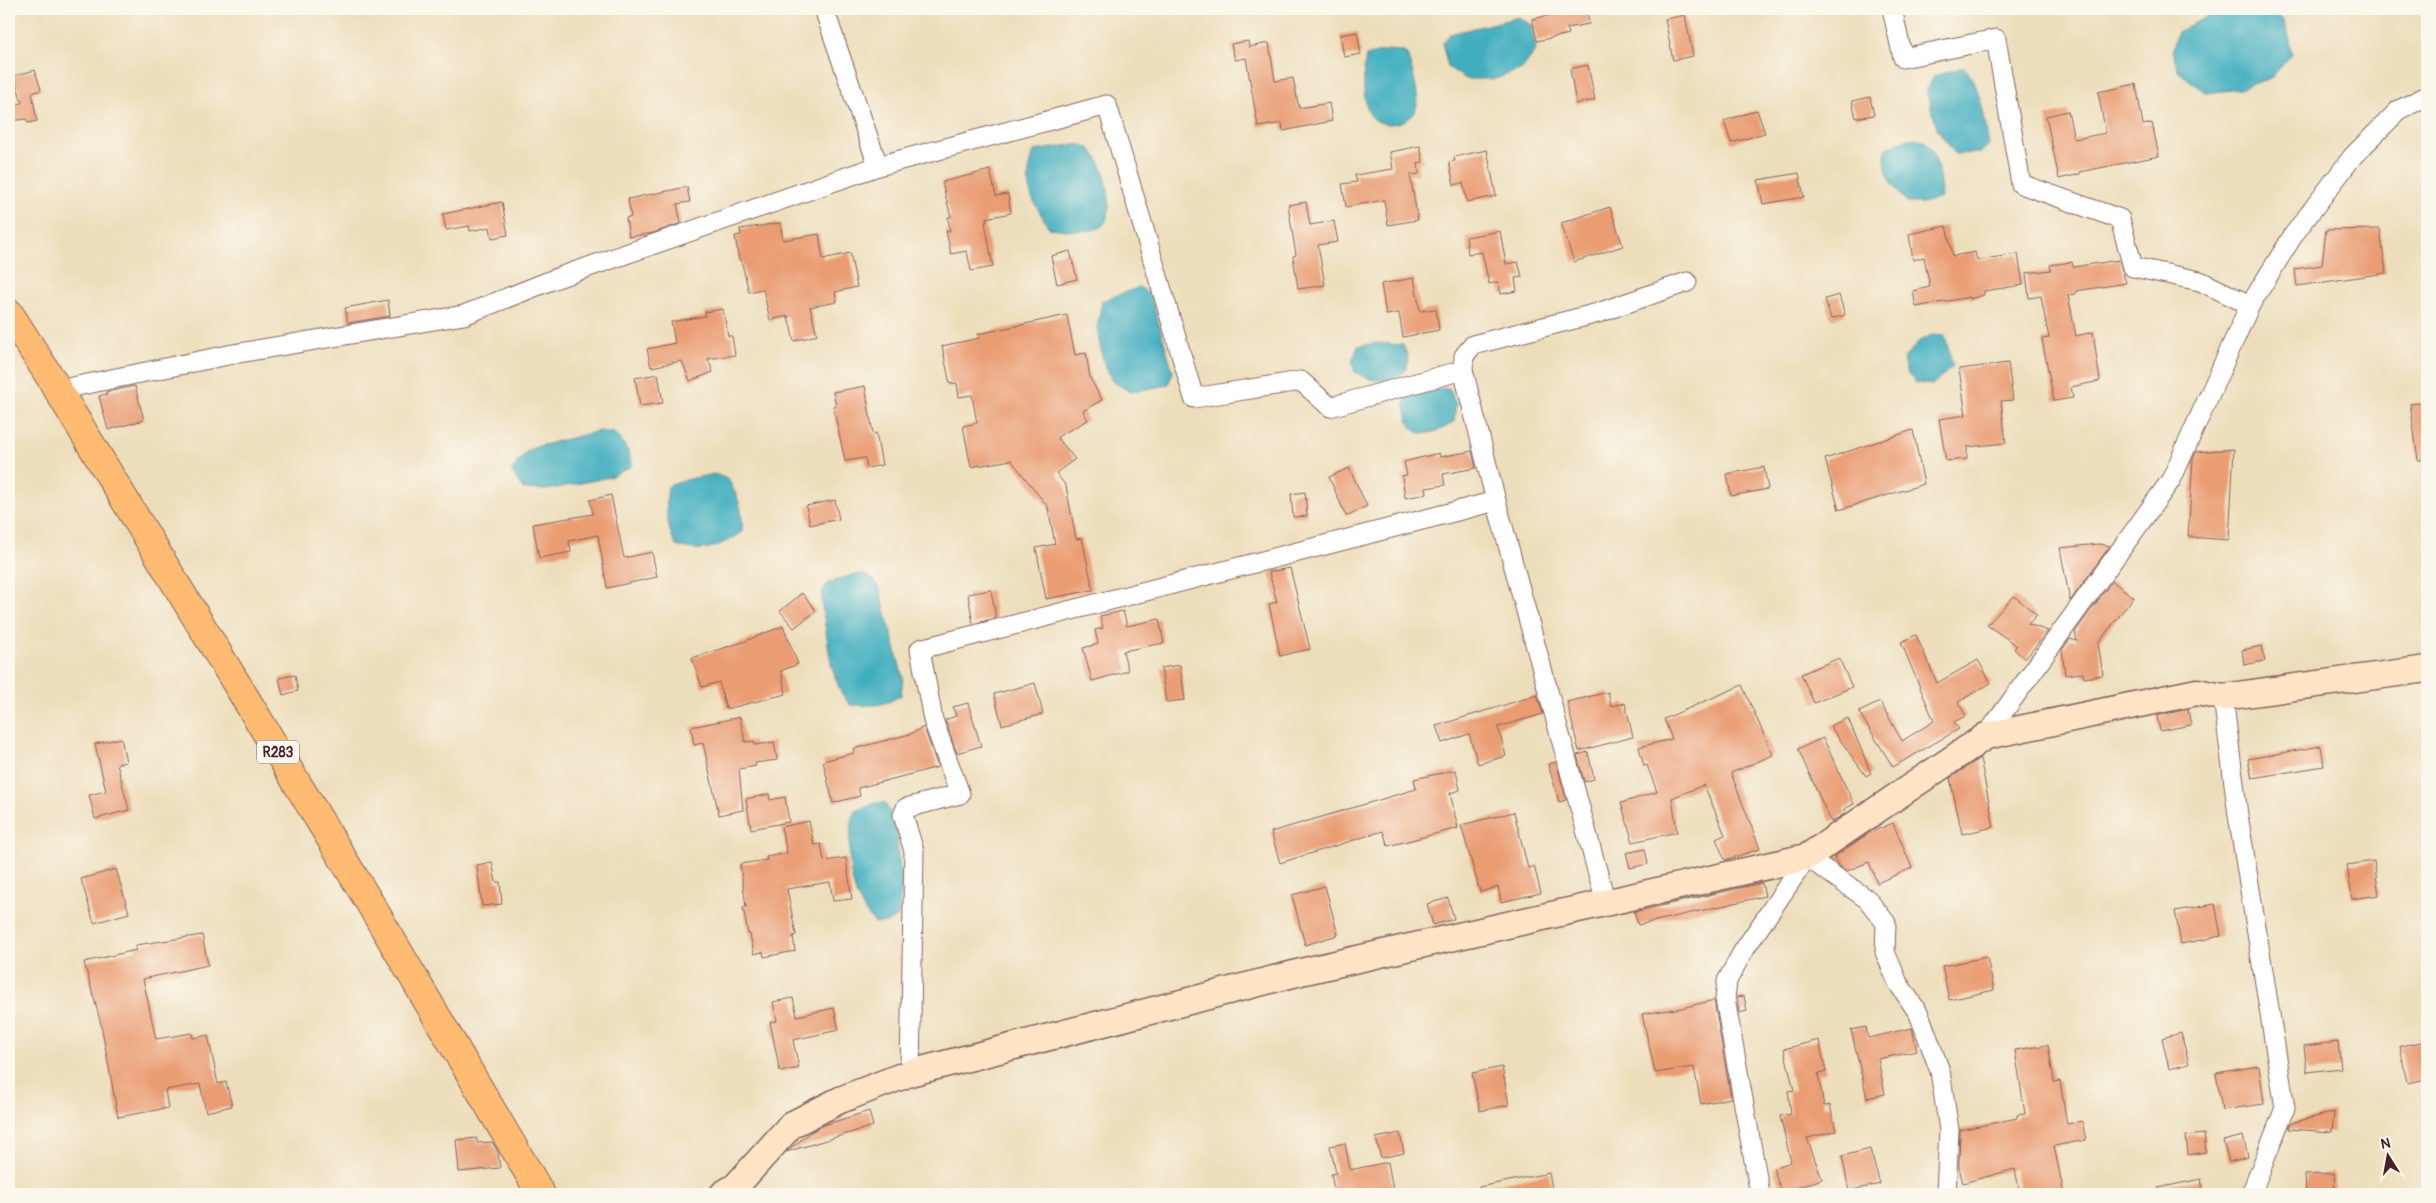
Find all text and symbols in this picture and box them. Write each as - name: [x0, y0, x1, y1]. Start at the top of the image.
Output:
- road number: R283: [257, 740, 299, 764]
- north arrow: [2364, 1130, 2414, 1180]
- text: N: [2379, 1134, 2392, 1153]

